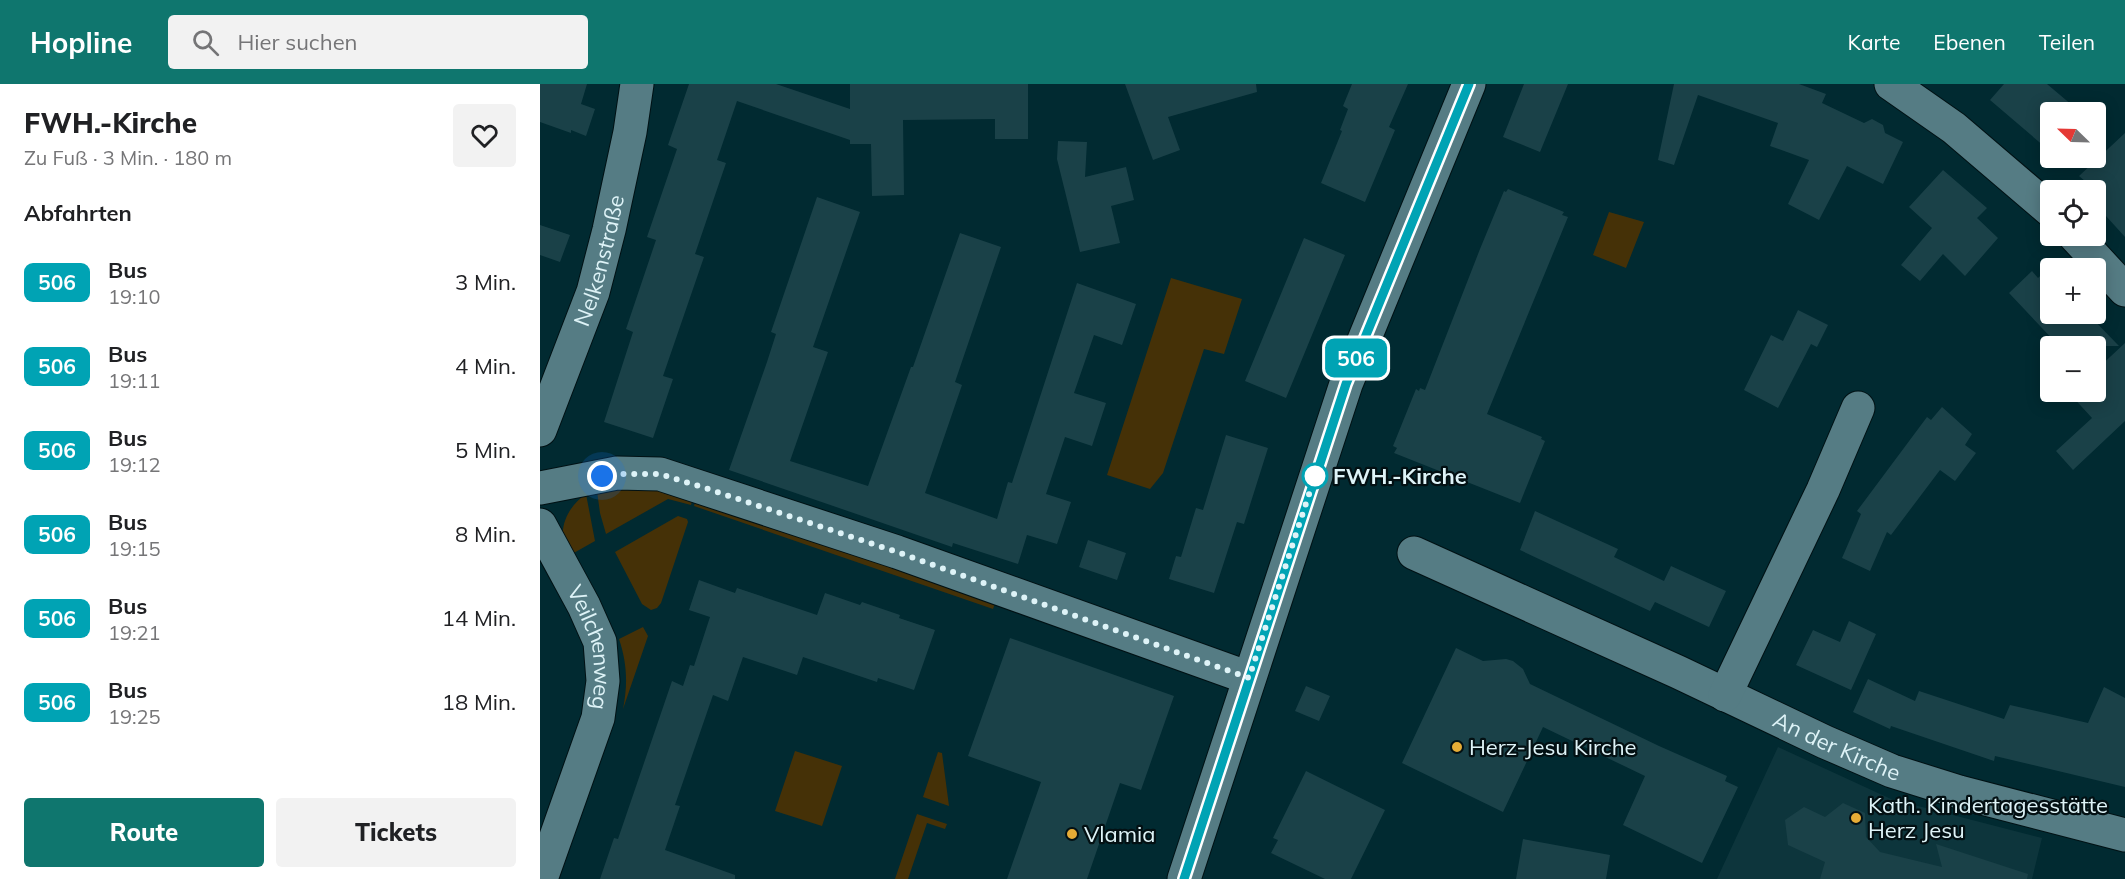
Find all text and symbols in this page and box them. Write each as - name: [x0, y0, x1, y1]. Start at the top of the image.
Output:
- search box: [168, 15, 588, 69]
- text: Hopline: [30, 25, 132, 60]
- icon: search: [189, 26, 222, 59]
- text: Hier suchen: [237, 28, 358, 56]
- text: Karte: [1848, 29, 1900, 55]
- text: Ebenen: [1933, 29, 2006, 55]
- text: Teilen: [2039, 29, 2095, 55]
- north arrow: [2040, 102, 2106, 168]
- map controls: [2040, 102, 2106, 402]
- button: heart: [453, 104, 516, 167]
- text: FWH.-Kirche: [24, 105, 197, 140]
- text: Zu Fuß · 3 Min. · 180 m: [24, 145, 232, 170]
- button: locate: [2040, 180, 2106, 246]
- street label: Nelkenstraße: [567, 192, 630, 330]
- text: Abfahrten: [24, 199, 132, 227]
- text: Bus: [108, 256, 147, 284]
- button: +: [2040, 258, 2106, 324]
- text: 3 Min.: [455, 268, 516, 296]
- text: 506: [38, 269, 76, 295]
- text: 19:10: [108, 284, 161, 309]
- button: −: [2040, 336, 2106, 402]
- line badge: 506: [1322, 338, 1390, 378]
- text: Bus: [108, 340, 147, 368]
- text: 506: [1337, 345, 1375, 371]
- text: 4 Min.: [455, 352, 516, 380]
- text: 506: [38, 353, 76, 379]
- text: 19:11: [108, 368, 161, 393]
- text: Bus: [108, 424, 147, 452]
- text: 5 Min.: [455, 436, 516, 464]
- text: 506: [38, 437, 76, 463]
- text: 19:12: [108, 452, 161, 477]
- your location: [587, 461, 617, 491]
- place label: FWH.-Kirche: [1333, 462, 1467, 490]
- marker: FWH.-Kirche: [1302, 463, 1328, 489]
- text: Bus: [108, 508, 147, 536]
- text: 8 Min.: [455, 520, 516, 548]
- text: 506: [38, 521, 76, 547]
- text: 19:15: [108, 536, 161, 561]
- street label: Veilchenweg: [561, 580, 617, 712]
- text: Bus: [108, 592, 147, 620]
- text: 14 Min.: [442, 604, 516, 632]
- text: 506: [38, 605, 76, 631]
- text: 19:21: [108, 620, 161, 645]
- text: Bus: [108, 676, 147, 704]
- text: 18 Min.: [442, 688, 516, 716]
- text: 506: [38, 689, 76, 715]
- text: 19:25: [108, 704, 161, 729]
- street label: An der Kirche: [1769, 705, 1904, 787]
- place label: Herz-Jesu Kirche: [1469, 733, 1637, 761]
- marker: Herz-Jesu Kirche: [1450, 740, 1464, 754]
- place label: Kath. Kindertagesstätte Herz Jesu: [1868, 791, 2108, 844]
- button: Route: [24, 798, 264, 867]
- button: Tickets: [276, 798, 516, 867]
- marker: Kath. Kindertagesstätte Herz Jesu: [1849, 811, 1863, 825]
- place label: Vlamia: [1084, 820, 1156, 848]
- marker: Vlamia: [1065, 827, 1079, 841]

